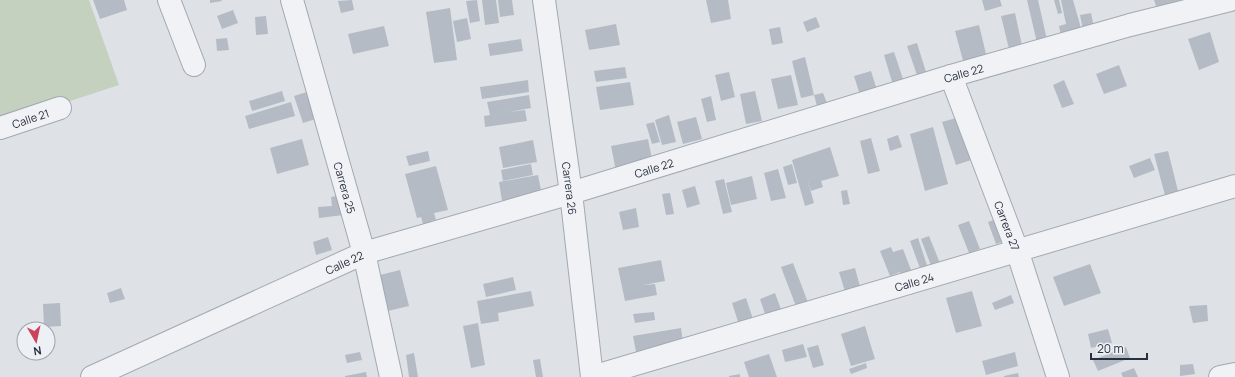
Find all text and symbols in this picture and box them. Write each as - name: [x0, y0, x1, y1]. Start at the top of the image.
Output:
- street label: Calle 22: [942, 60, 985, 85]
- street label: Calle 21: [10, 105, 51, 131]
- street label: Calle 22: [632, 154, 675, 181]
- street label: Carrera 25: [331, 160, 360, 215]
- street label: Carrera 26: [559, 161, 581, 216]
- street label: Carrera 27: [991, 199, 1024, 253]
- street label: Calle 22: [323, 247, 366, 277]
- street label: Calle 24: [893, 268, 936, 294]
- north arrow: [16, 321, 56, 361]
- scale bar: [1091, 335, 1147, 361]
- text: 20 m: [1097, 340, 1124, 357]
- text: N: [32, 343, 43, 359]

